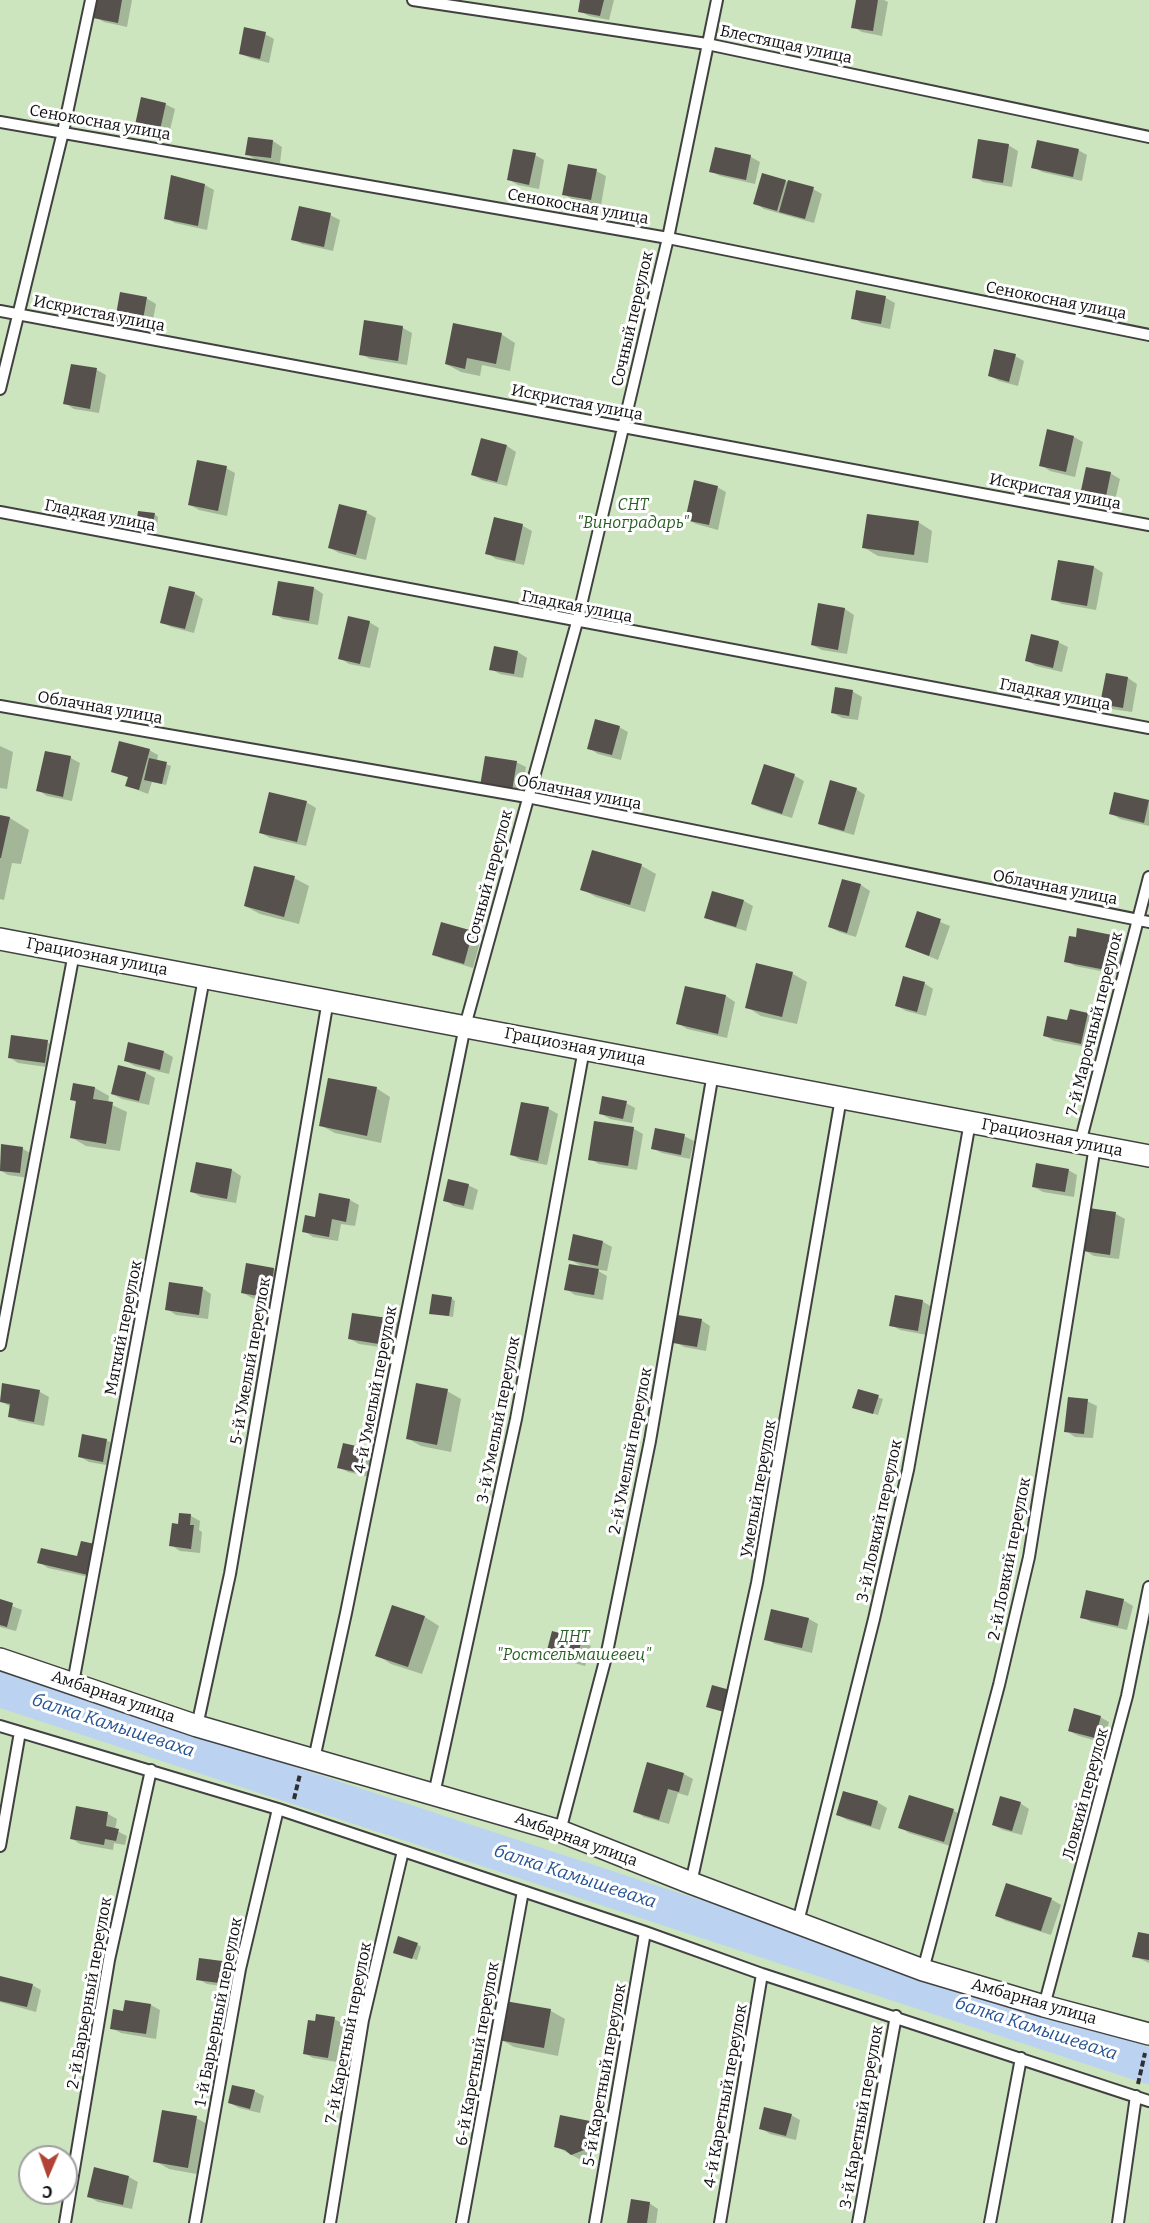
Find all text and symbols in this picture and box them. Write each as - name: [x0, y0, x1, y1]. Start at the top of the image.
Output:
- street label: Блестящая улица: [718, 22, 854, 68]
- street label: Сенокосная улица: [28, 101, 172, 145]
- street label: Сенокосная улица: [506, 185, 650, 229]
- street label: Сочный переулок: [608, 250, 658, 388]
- street label: Сенокосная улица: [984, 278, 1128, 324]
- street label: Искристая улица: [32, 292, 166, 336]
- street label: Искристая улица: [510, 381, 644, 425]
- street label: Искристая улица: [988, 470, 1122, 514]
- street label: Гладкая улица: [43, 496, 157, 536]
- park label: СНТ "Виноградарь": [577, 496, 689, 534]
- street label: Гладкая улица: [520, 587, 634, 627]
- street label: Гладкая улица: [998, 675, 1112, 715]
- street label: Облачная улица: [36, 688, 164, 728]
- street label: Облачная улица: [515, 771, 643, 815]
- street label: Сочный переулок: [463, 808, 517, 946]
- street label: Облачная улица: [991, 866, 1119, 910]
- street label: 7-й Марочный переулок: [1063, 930, 1127, 1118]
- street label: Грациозная улица: [25, 934, 169, 980]
- street label: Грациозная улица: [503, 1024, 647, 1070]
- street label: Грациозная улица: [980, 1115, 1124, 1161]
- street label: Мягкий переулок: [101, 1259, 147, 1397]
- street label: 5-й Умелый переулок: [227, 1276, 275, 1446]
- street label: 4-й Умелый переулок: [350, 1305, 402, 1475]
- street label: 3-й Умелый переулок: [473, 1335, 525, 1505]
- street label: 2-й Умелый переулок: [605, 1366, 657, 1536]
- street label: Умелый переулок: [737, 1419, 781, 1559]
- street label: 3-й Ловкий переулок: [853, 1438, 907, 1604]
- street label: 2-й Ловкий переулок: [985, 1476, 1035, 1642]
- park label: ДНТ "Ростсельмашевец": [497, 1628, 651, 1666]
- street label: Амбарная улица: [49, 1667, 177, 1727]
- water label: балка Камышеваха: [29, 1690, 197, 1762]
- street label: Ловкий переулок: [1059, 1726, 1113, 1862]
- street label: Амбарная улица: [512, 1809, 640, 1871]
- water label: балка Камышеваха: [491, 1841, 659, 1913]
- street label: 2-й Барьерный переулок: [64, 1896, 116, 2090]
- street label: 1-й Барьерный переулок: [191, 1916, 247, 2108]
- street label: 7-й Каретный переулок: [322, 1941, 376, 2125]
- street label: 6-й Каретный переулок: [452, 1961, 504, 2147]
- street label: Амбарная улица: [969, 1975, 1099, 2029]
- street label: 5-й Каретный переулок: [579, 1982, 631, 2168]
- water label: балка Камышеваха: [952, 1993, 1120, 2065]
- street label: 4-й Каретный переулок: [700, 2003, 752, 2189]
- street label: 3-й Каретный переулок: [836, 2024, 888, 2210]
- north arrow: [18, 2145, 78, 2205]
- text: С: [42, 2182, 53, 2201]

